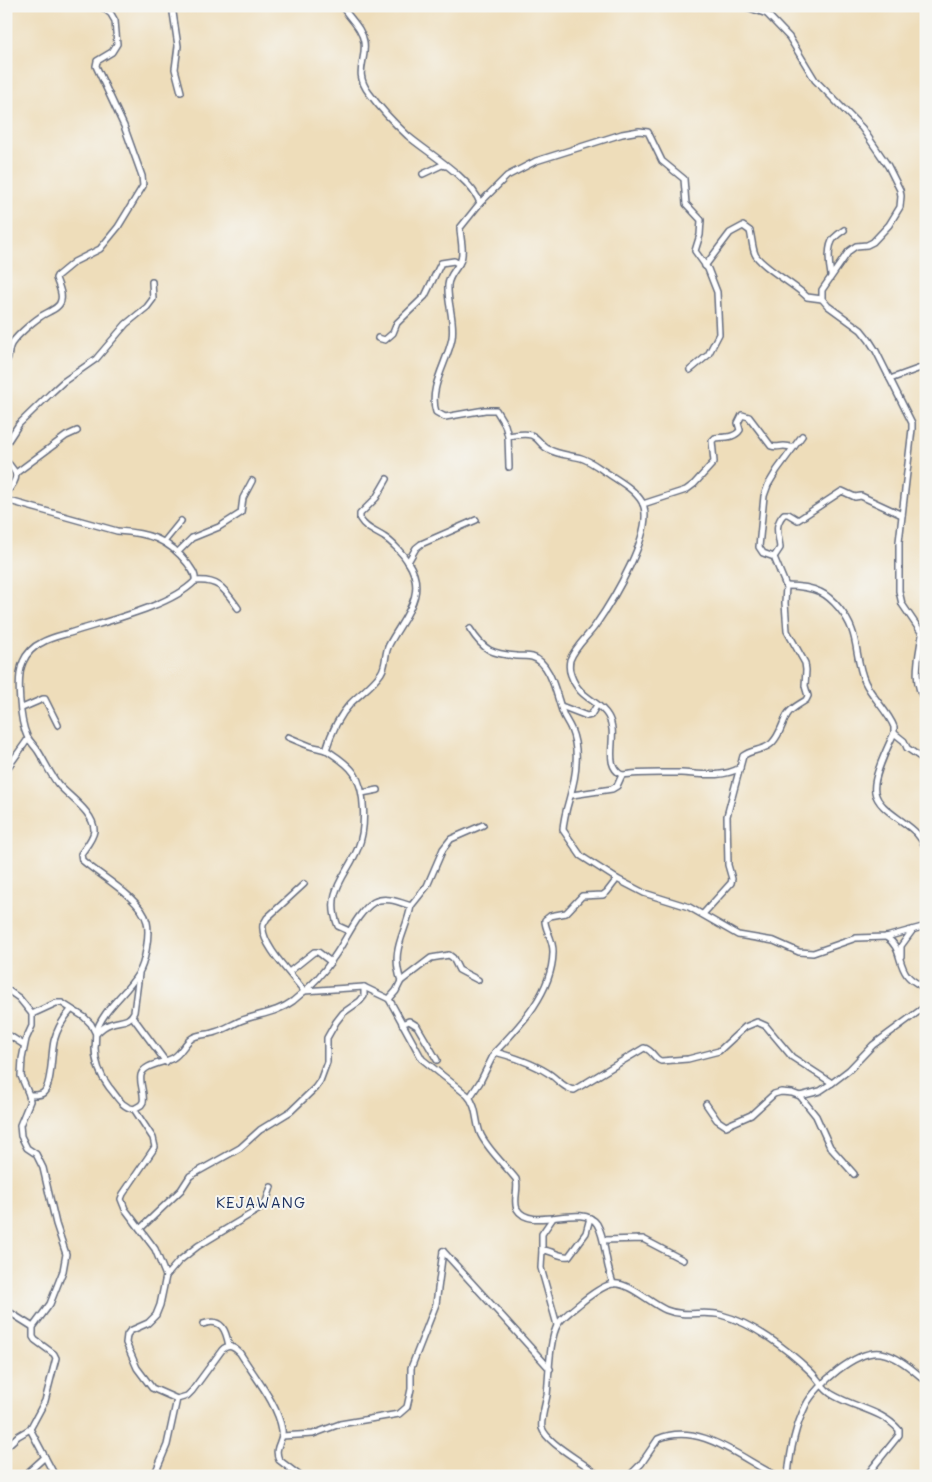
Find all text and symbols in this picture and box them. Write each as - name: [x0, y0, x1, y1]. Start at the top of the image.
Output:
- district label: KEJAWANG: [216, 1192, 306, 1212]

